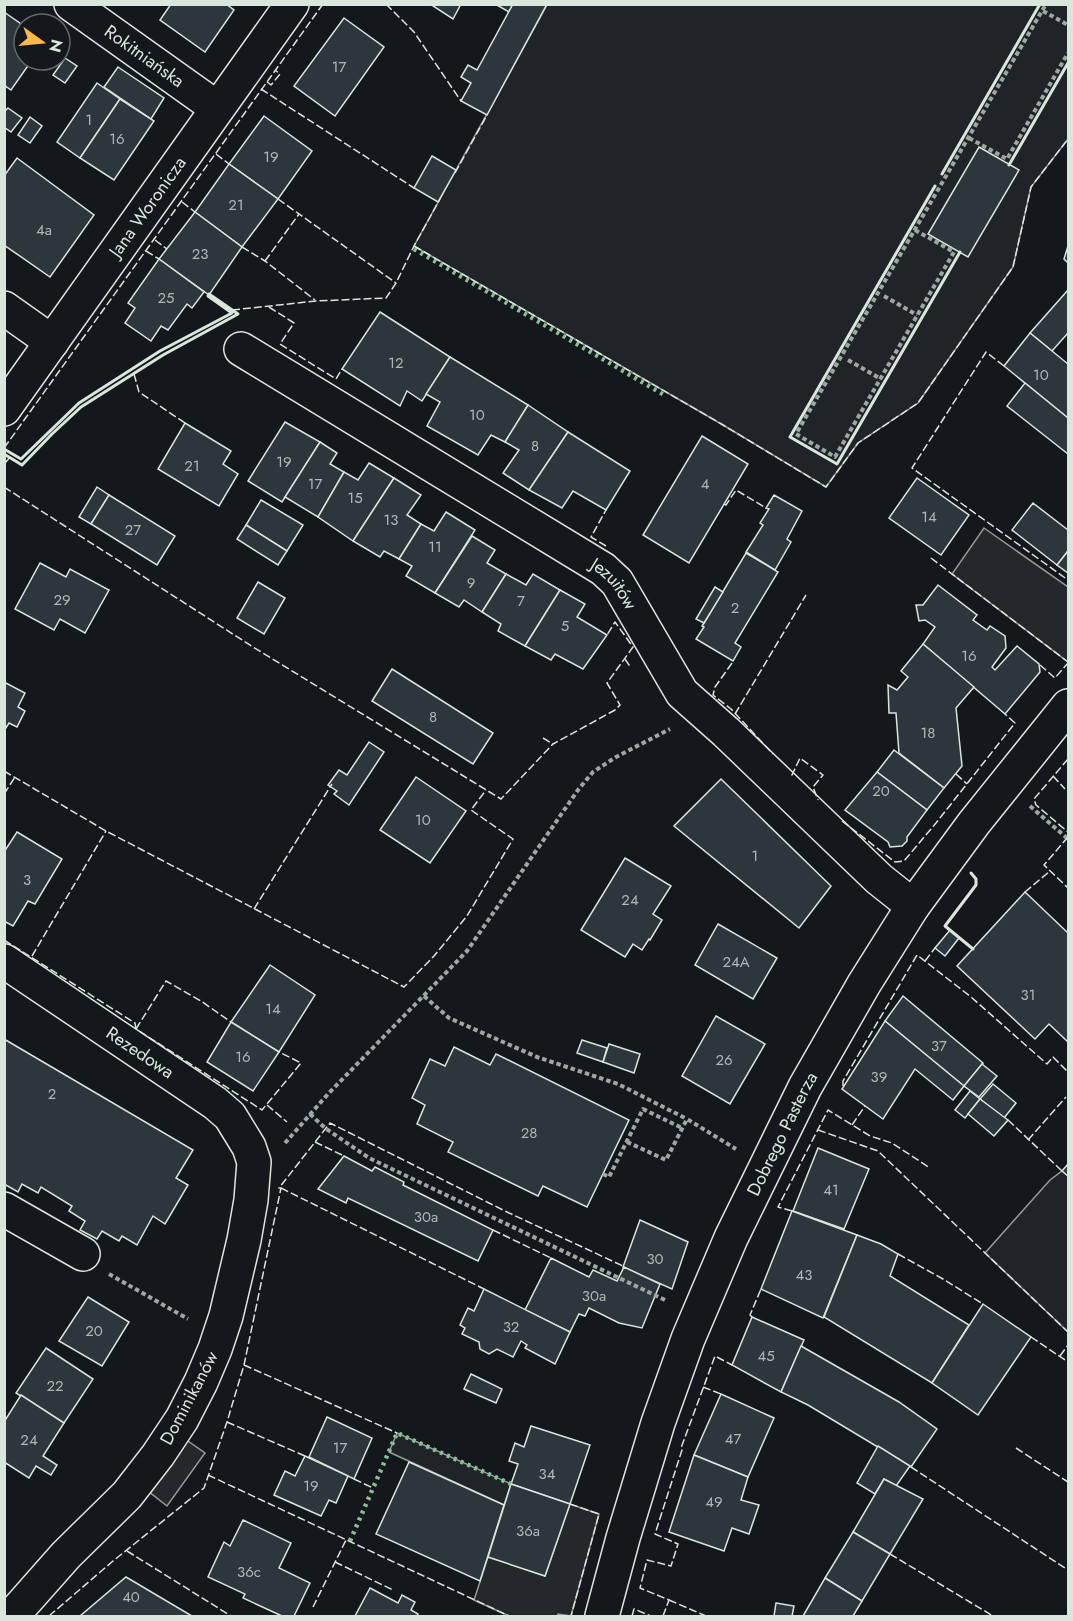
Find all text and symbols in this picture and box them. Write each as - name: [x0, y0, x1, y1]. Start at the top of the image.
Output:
- north arrow: [12, 12, 72, 72]
- street label: Rokitniańska: [99, 19, 190, 94]
- text: N: [43, 37, 69, 55]
- house number: 17: [332, 56, 346, 78]
- house number: 1: [86, 109, 92, 131]
- house number: 16: [109, 128, 125, 150]
- house number: 19: [263, 146, 279, 168]
- street label: Jana Woronicza: [102, 151, 193, 264]
- house number: 21: [228, 194, 244, 216]
- house number: 4a: [36, 219, 52, 241]
- house number: 23: [192, 243, 208, 265]
- house number: 25: [158, 287, 175, 309]
- house number: 12: [388, 352, 404, 374]
- house number: 10: [1033, 364, 1049, 386]
- house number: 10: [469, 404, 485, 426]
- house number: 8: [531, 435, 539, 457]
- house number: 19: [276, 451, 292, 473]
- house number: 21: [184, 455, 200, 477]
- house number: 17: [308, 473, 322, 495]
- house number: 4: [701, 473, 710, 495]
- house number: 15: [347, 487, 363, 509]
- house number: 14: [921, 506, 937, 528]
- house number: 13: [384, 509, 398, 531]
- house number: 27: [125, 519, 141, 541]
- house number: 11: [428, 536, 442, 558]
- street label: Jezuitów: [584, 550, 644, 615]
- house number: 9: [467, 572, 475, 594]
- house number: 29: [53, 589, 71, 611]
- house number: 7: [517, 590, 525, 612]
- house number: 2: [731, 597, 739, 619]
- house number: 5: [561, 615, 569, 637]
- house number: 16: [961, 645, 977, 667]
- house number: 8: [429, 706, 437, 728]
- house number: 18: [921, 722, 935, 744]
- house number: 20: [872, 780, 890, 802]
- house number: 10: [415, 809, 431, 831]
- house number: 1: [752, 845, 758, 867]
- house number: 3: [23, 869, 31, 891]
- house number: 24: [621, 889, 639, 911]
- house number: 24A: [722, 951, 750, 973]
- house number: 31: [1021, 984, 1035, 1006]
- house number: 14: [265, 998, 281, 1020]
- street label: Rezedowa: [101, 1020, 179, 1085]
- house number: 37: [931, 1035, 947, 1057]
- house number: 16: [235, 1046, 251, 1068]
- house number: 26: [715, 1049, 733, 1071]
- house number: 39: [871, 1066, 887, 1088]
- street label: Dobrego Pasterza: [741, 1067, 824, 1200]
- house number: 2: [48, 1083, 56, 1105]
- house number: 28: [521, 1122, 537, 1144]
- house number: 41: [823, 1179, 839, 1201]
- house number: 30a: [414, 1206, 438, 1228]
- house number: 30: [646, 1248, 664, 1270]
- house number: 43: [796, 1264, 812, 1286]
- house number: 30a: [582, 1285, 606, 1307]
- house number: 32: [503, 1316, 519, 1338]
- house number: 20: [85, 1320, 103, 1342]
- house number: 45: [757, 1345, 775, 1367]
- street label: Dominikanów: [153, 1346, 225, 1449]
- house number: 22: [46, 1375, 64, 1397]
- house number: 47: [725, 1428, 741, 1450]
- house number: 24: [20, 1429, 38, 1451]
- house number: 17: [333, 1437, 347, 1459]
- house number: 34: [539, 1463, 556, 1485]
- house number: 19: [303, 1475, 319, 1497]
- house number: 49: [705, 1491, 723, 1513]
- house number: 36a: [516, 1520, 540, 1542]
- house number: 36c: [237, 1561, 261, 1583]
- house number: 40: [122, 1586, 140, 1608]

